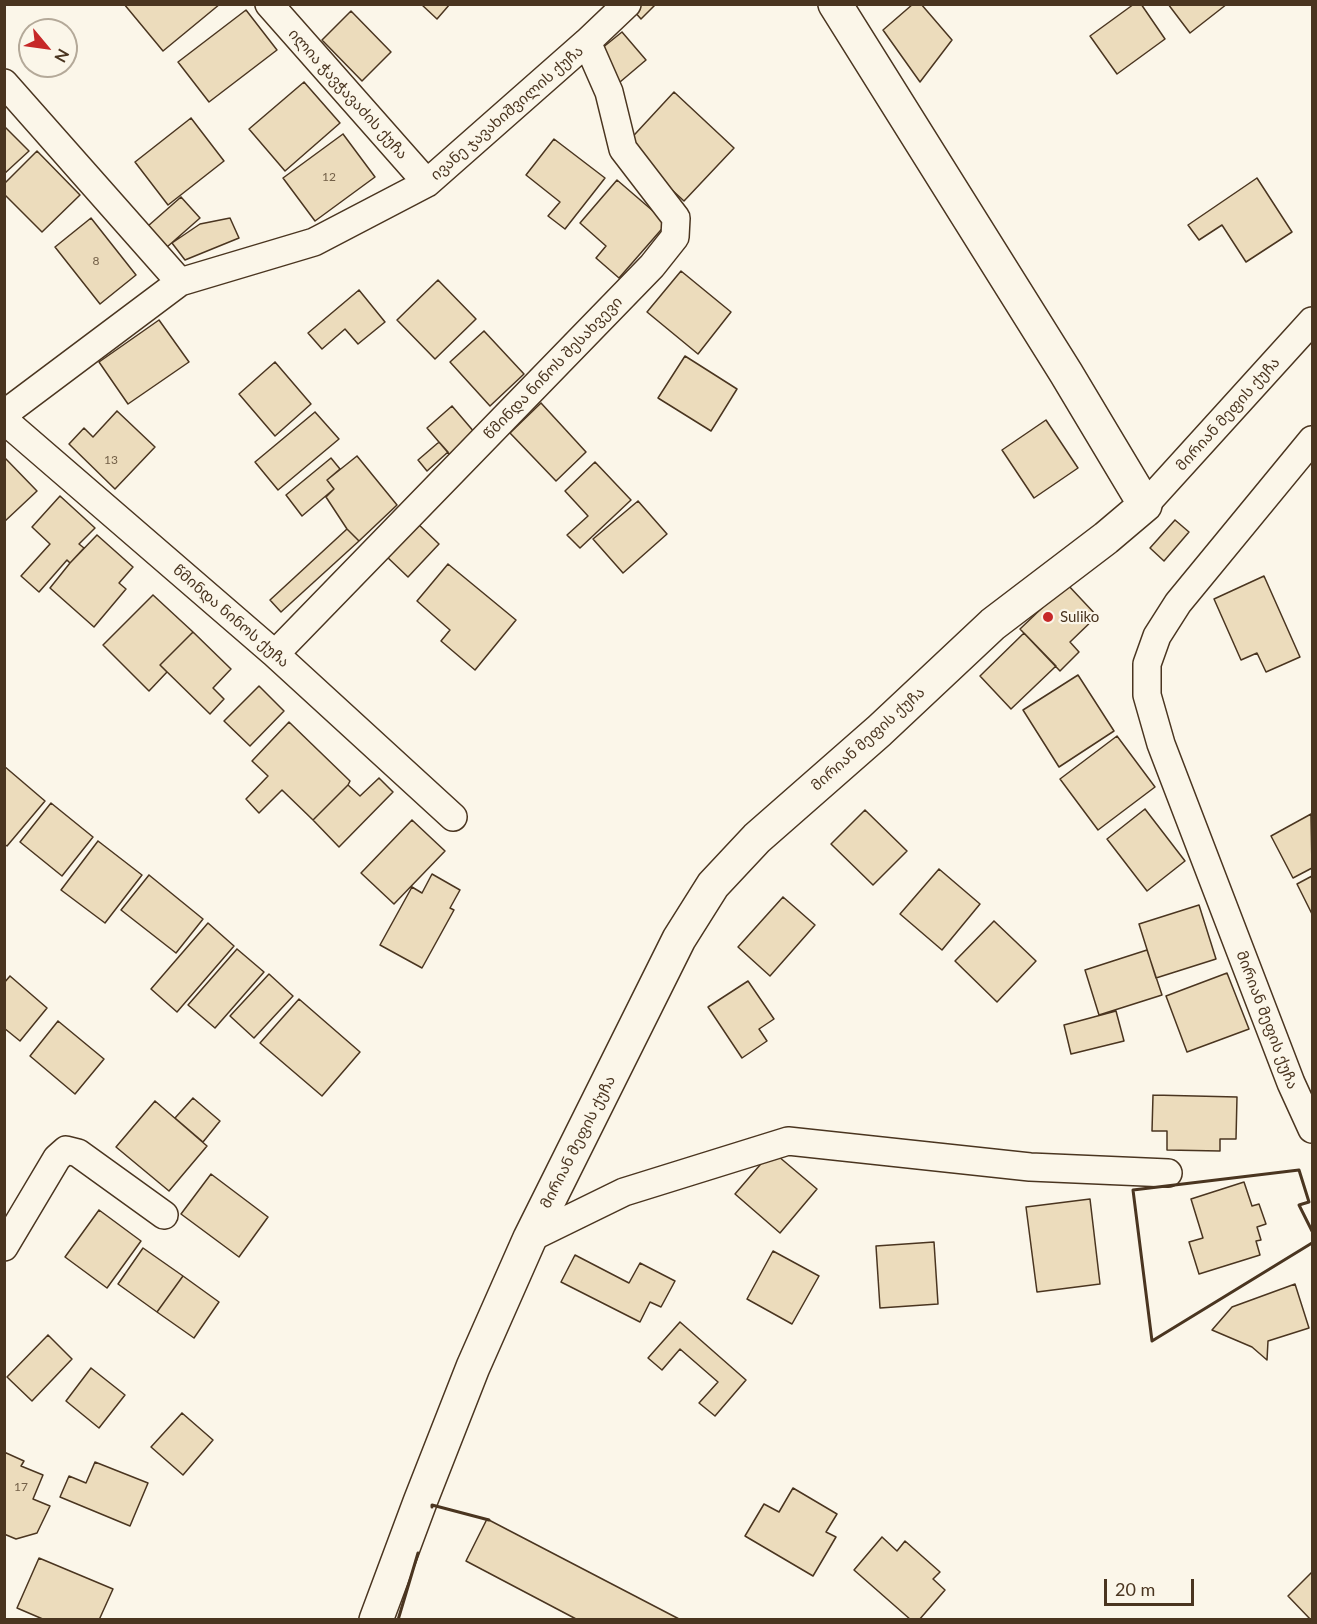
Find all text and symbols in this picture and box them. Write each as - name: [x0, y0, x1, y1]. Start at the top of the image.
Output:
- north arrow: [18, 18, 78, 78]
- street label: ილია ჭავჭავაძის ქუჩა: [285, 25, 411, 163]
- street label: ივანე ჯავახიშვილის ქუჩა: [427, 42, 587, 184]
- text: N: [51, 46, 74, 66]
- house number: 12: [322, 170, 336, 184]
- house number: 8: [93, 254, 99, 268]
- street label: წმინდა ნინოს შესახვევი: [480, 293, 626, 443]
- street label: მირიან მეფის ქუჩა: [1172, 354, 1284, 474]
- house number: 13: [104, 453, 118, 467]
- street label: წმინდა ნინოს ქუჩა: [169, 561, 293, 671]
- place label: Suliko: [1060, 608, 1099, 626]
- marker: Suliko: [1041, 610, 1055, 624]
- street label: მირიან მეფის ქუჩა: [808, 683, 928, 795]
- street label: მირიან მეფის ქუჩა: [1232, 948, 1302, 1092]
- street label: მირიან მეფის ქუჩა: [537, 1073, 619, 1211]
- house number: 17: [14, 1480, 28, 1494]
- scale bar: [1107, 1567, 1197, 1605]
- text: 20 m: [1115, 1578, 1155, 1600]

